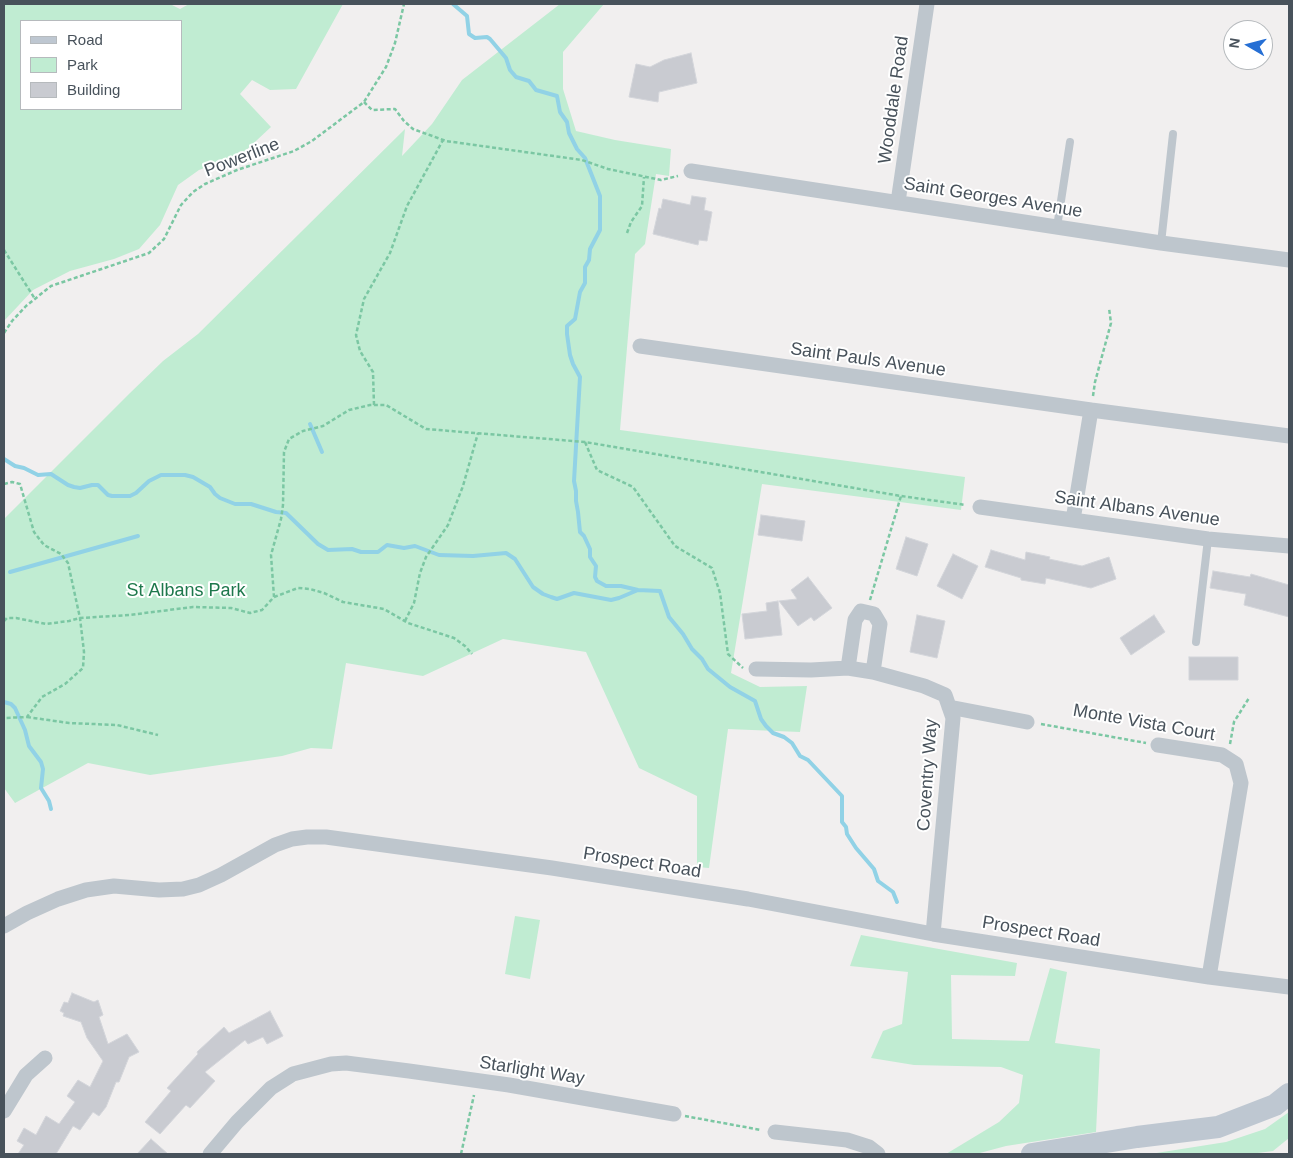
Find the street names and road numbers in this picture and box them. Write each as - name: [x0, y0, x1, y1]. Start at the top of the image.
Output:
- street label: Wooddale Road: [874, 35, 914, 165]
- street label: Powerline: [201, 134, 283, 182]
- street label: Saint Georges Avenue: [902, 173, 1084, 223]
- street label: Saint Pauls Avenue: [789, 338, 947, 382]
- street label: Saint Albans Avenue: [1053, 487, 1221, 531]
- street label: Monte Vista Court: [1071, 700, 1217, 746]
- street label: Coventry Way: [913, 718, 943, 832]
- street label: Prospect Road: [582, 843, 702, 883]
- street label: Prospect Road: [981, 912, 1101, 952]
- street label: Starlight Way: [478, 1052, 586, 1090]

